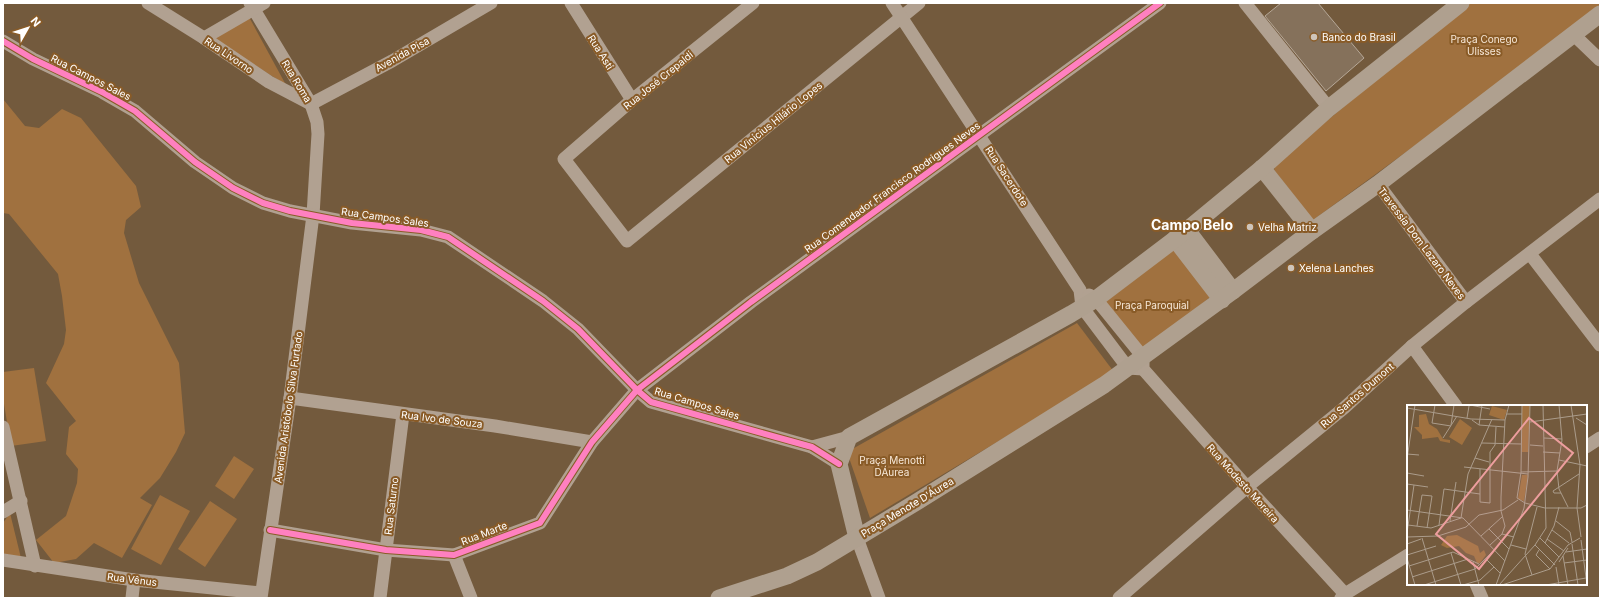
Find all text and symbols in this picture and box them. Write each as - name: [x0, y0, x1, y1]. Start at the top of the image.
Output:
- north arrow: [8, 8, 48, 48]
- text: N: [28, 14, 44, 29]
- place label: Banco do Brasil: [1322, 31, 1396, 43]
- street label: Rua Asti: [586, 32, 616, 72]
- marker: Banco do Brasil: [1309, 32, 1319, 42]
- park label: Praça Conego Ulisses: [1450, 33, 1518, 57]
- street label: Rua Livorno: [202, 34, 256, 76]
- street label: Avenida Pisa: [373, 34, 431, 74]
- street label: Rua José Crepaldi: [621, 48, 695, 112]
- street label: Rua Campos Sales: [49, 52, 133, 102]
- street label: Rua Roma: [280, 58, 314, 104]
- street label: Rua Vinicius Hilário Lopes: [722, 79, 824, 165]
- street label: Rua Comendador Francisco Rodrigues Neves: [802, 119, 982, 255]
- street label: Rua Sacerdote: [983, 144, 1031, 208]
- street label: Travessia Dom Lazaro Neves: [1376, 185, 1468, 301]
- street label: Rua Campos Sales: [340, 205, 430, 229]
- district label: Campo Belo: [1151, 216, 1233, 233]
- place label: Velha Matriz: [1258, 221, 1317, 233]
- marker: Velha Matriz: [1245, 222, 1255, 232]
- place label: Xelena Lanches: [1299, 262, 1374, 274]
- marker: Xelena Lanches: [1286, 263, 1296, 273]
- park label: Praça Paroquial: [1115, 299, 1189, 311]
- street label: Avenida Aristóbolo Silva Furtado: [271, 330, 305, 484]
- street label: Rua Santos Dumont: [1318, 359, 1397, 430]
- street label: Rua Campos Sales: [653, 384, 741, 422]
- inset map: [1407, 405, 1587, 585]
- street label: Rua Ivo de Souza: [401, 408, 483, 430]
- street label: Rua Modesto Moreira: [1205, 441, 1281, 525]
- park label: Praça Menotti DÁurea: [859, 454, 925, 478]
- street label: Praça Menote D'Áurea: [858, 474, 956, 539]
- street label: Rua Saturno: [382, 477, 400, 535]
- street label: Rua Marte: [459, 519, 509, 547]
- street label: Rua Vênus: [106, 570, 158, 588]

